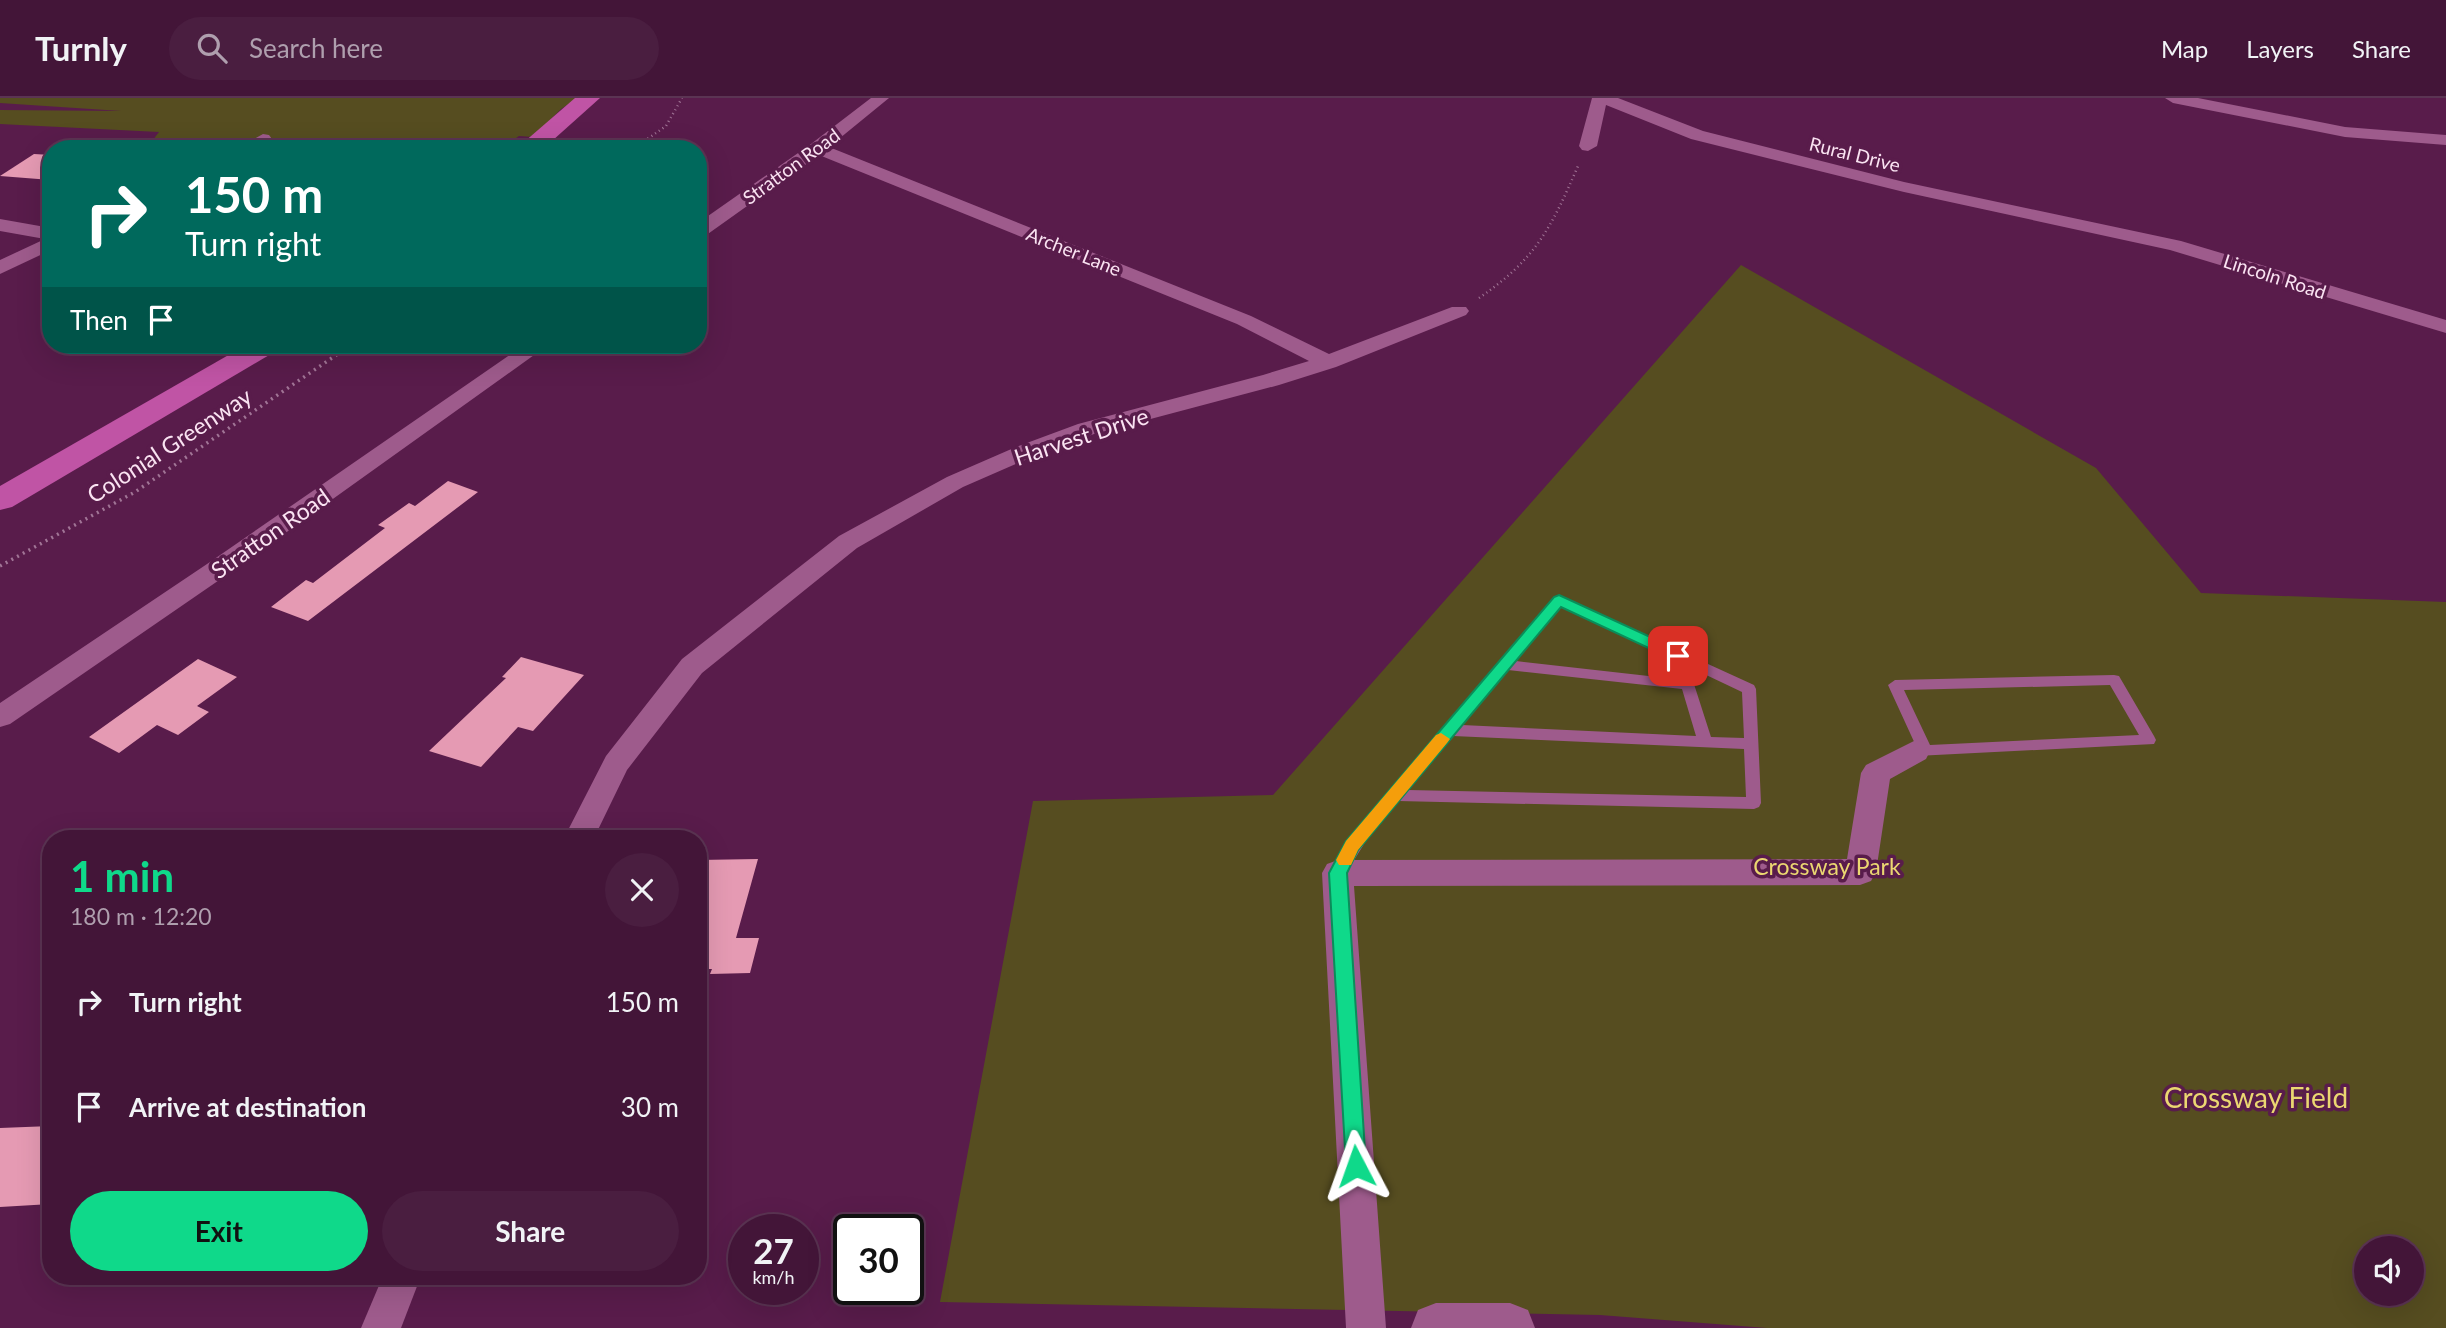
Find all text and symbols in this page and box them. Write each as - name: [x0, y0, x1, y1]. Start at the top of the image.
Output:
- search box: [169, 17, 659, 80]
- text: Turnly: [35, 28, 127, 68]
- icon: search: [193, 29, 231, 67]
- text: Search here: [249, 32, 383, 64]
- text: Map: [2161, 34, 2208, 63]
- text: Layers: [2246, 34, 2314, 63]
- text: Share: [2352, 34, 2411, 63]
- street label: Stratton Road: [738, 123, 844, 209]
- street label: Rural Drive: [1807, 132, 1903, 176]
- text: 150 m: [185, 165, 323, 223]
- icon: right: [70, 168, 161, 259]
- street label: Archer Lane: [1023, 222, 1125, 280]
- text: Turn right: [185, 224, 321, 263]
- street label: Lincoln Road: [2221, 249, 2329, 303]
- icon: arrive: [142, 301, 180, 339]
- text: Then: [70, 304, 128, 336]
- street label: Colonial Greenway: [82, 381, 257, 509]
- street label: Harvest Drive: [1010, 401, 1152, 471]
- street label: Stratton Road: [205, 482, 335, 584]
- pin: [1648, 626, 1708, 686]
- icon: arrive: [1659, 637, 1697, 675]
- text: 1 min: [70, 851, 174, 901]
- park label: Crossway Park: [1753, 852, 1901, 880]
- button: close: [605, 853, 679, 927]
- text: 180 m · 12:20: [70, 902, 212, 930]
- icon: right: [70, 983, 108, 1021]
- text: Turn right: [129, 986, 242, 1018]
- text: 150 m: [606, 986, 679, 1018]
- park label: Crossway Field: [2164, 1080, 2348, 1114]
- icon: arrive: [70, 1088, 108, 1126]
- text: Arrive at destination: [129, 1091, 366, 1123]
- text: 30 m: [621, 1091, 679, 1123]
- position arrow: [1319, 1129, 1393, 1203]
- button: Exit: [70, 1191, 368, 1271]
- button: Share: [382, 1191, 679, 1271]
- speed limit sign: 30: [833, 1214, 924, 1305]
- text: 27: [753, 1229, 794, 1271]
- map controls: [2354, 1236, 2424, 1306]
- button: sound: [2354, 1236, 2424, 1306]
- text: km/h: [752, 1266, 795, 1288]

